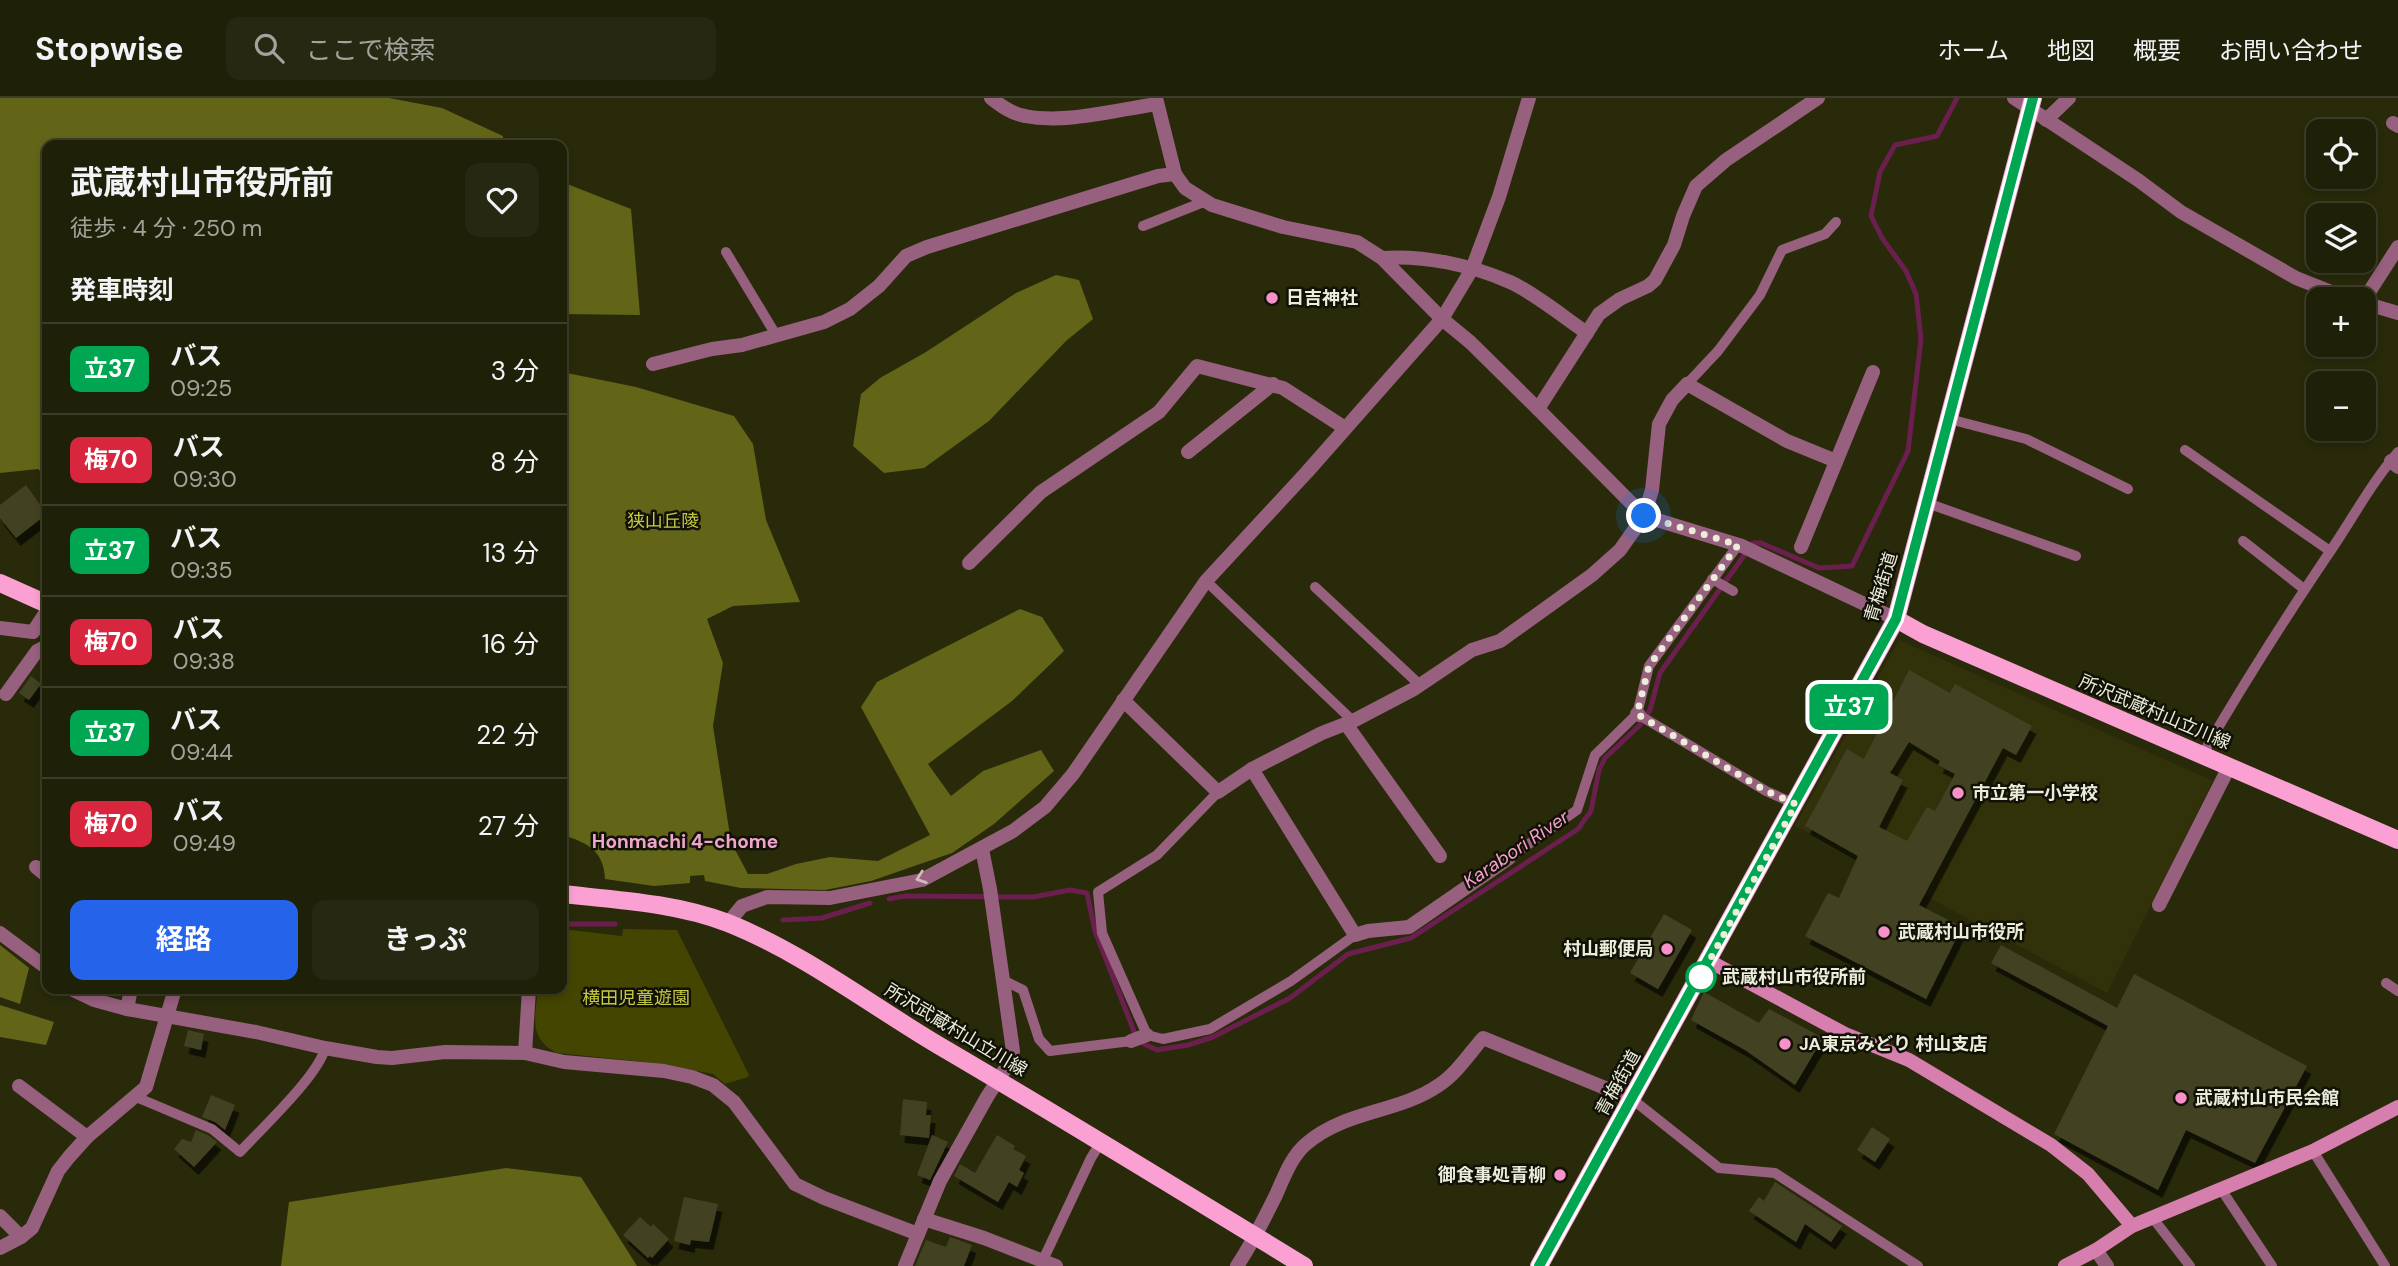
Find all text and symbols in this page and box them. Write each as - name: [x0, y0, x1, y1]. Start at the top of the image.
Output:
- search box: [226, 17, 716, 80]
- text: Stopwise: [35, 27, 184, 70]
- icon: search: [250, 29, 288, 67]
- text: ここで検索: [306, 33, 436, 67]
- text: ホーム: [1938, 35, 2009, 66]
- text: 地図: [2047, 35, 2095, 66]
- text: 概要: [2133, 35, 2181, 66]
- text: お問い合わせ: [2219, 35, 2363, 66]
- map controls: [2306, 119, 2376, 441]
- button: locate: [2306, 119, 2376, 189]
- text: 武蔵村山市役所前: [70, 161, 334, 204]
- button: heart: [465, 163, 539, 237]
- button: layers: [2306, 203, 2376, 273]
- text: 徒歩 · 4 分 · 250 m: [70, 213, 262, 243]
- text: 発車時刻: [70, 273, 174, 307]
- place label: 日吉神社: [1286, 286, 1358, 310]
- button: +: [2306, 287, 2376, 357]
- marker: 日吉神社: [1264, 290, 1280, 306]
- text: バス: [170, 339, 222, 373]
- text: 立37: [84, 353, 135, 384]
- text: 3 分: [491, 354, 539, 388]
- button: −: [2306, 371, 2376, 441]
- text: 09:25: [170, 373, 232, 403]
- text: バス: [173, 430, 225, 464]
- text: 梅70: [84, 444, 138, 475]
- text: 8 分: [490, 445, 539, 479]
- text: 09:30: [173, 464, 237, 494]
- your location: [1626, 498, 1661, 533]
- park label: 狭山丘陵: [627, 509, 699, 533]
- text: バス: [170, 521, 222, 555]
- text: 立37: [84, 535, 135, 566]
- text: 13 分: [483, 536, 539, 570]
- street label: 青梅街道: [1859, 549, 1903, 625]
- text: 09:35: [170, 555, 233, 585]
- text: バス: [173, 612, 225, 646]
- text: 梅70: [84, 626, 138, 657]
- text: 16 分: [482, 627, 539, 661]
- text: 09:38: [173, 646, 235, 676]
- street label: 所沢武蔵村山立川線: [2076, 669, 2234, 755]
- line badge: 立37: [1809, 684, 1889, 730]
- text: 立37: [1823, 691, 1875, 722]
- text: バス: [170, 703, 222, 737]
- text: 立37: [84, 717, 135, 748]
- text: 22 分: [476, 718, 539, 752]
- text: 09:44: [170, 737, 233, 767]
- place label: 市立第一小学校: [1972, 781, 2098, 805]
- marker: 市立第一小学校: [1950, 785, 1966, 801]
- text: バス: [173, 794, 225, 828]
- water label: Karabori River: [1458, 804, 1575, 894]
- text: 梅70: [84, 808, 138, 839]
- text: 27 分: [478, 809, 539, 843]
- text: 09:49: [173, 828, 236, 858]
- district label: Honmachi 4-chome: [592, 829, 778, 854]
- one-way arrow: [916, 870, 928, 884]
- button: 経路: [70, 900, 298, 980]
- button: きっぷ: [312, 900, 539, 980]
- place label: 武蔵村山市役所: [1898, 920, 2024, 944]
- marker: 武蔵村山市役所: [1876, 924, 1892, 940]
- place label: 村山郵便局: [1563, 937, 1653, 961]
- marker: 村山郵便局: [1659, 941, 1675, 957]
- marker: 武蔵村山市役所前: [1686, 962, 1716, 992]
- place label: 武蔵村山市役所前: [1722, 965, 1866, 989]
- street label: 所沢武蔵村山立川線: [880, 978, 1032, 1082]
- park label: 横田児童遊園: [582, 986, 690, 1010]
- place label: JA東京みどり 村山支店: [1799, 1032, 1987, 1056]
- marker: JA東京みどり 村山支店: [1777, 1036, 1793, 1052]
- street label: 青梅街道: [1590, 1046, 1646, 1120]
- place label: 武蔵村山市民会館: [2195, 1086, 2339, 1110]
- marker: 武蔵村山市民会館: [2173, 1090, 2189, 1106]
- place label: 御食事処青柳: [1437, 1163, 1546, 1187]
- marker: 御食事処青柳: [1552, 1167, 1568, 1183]

